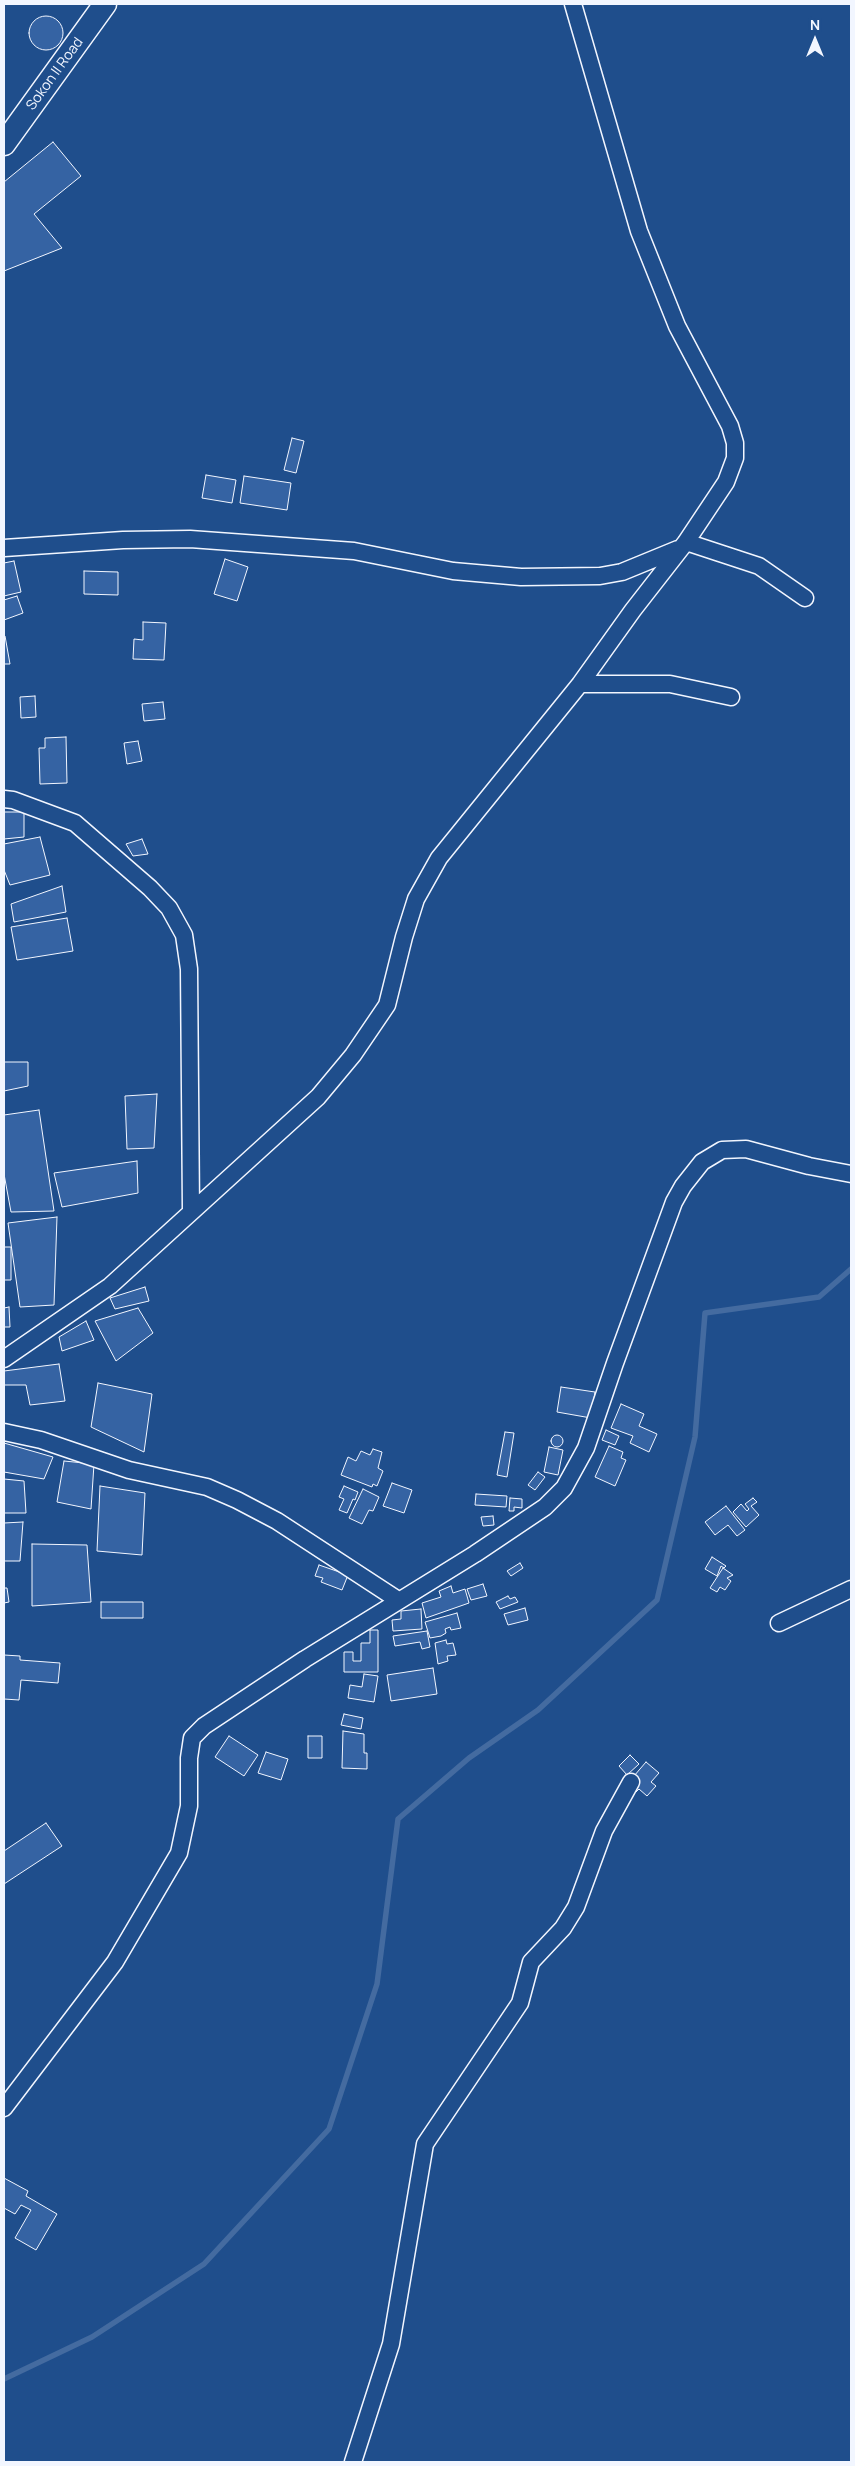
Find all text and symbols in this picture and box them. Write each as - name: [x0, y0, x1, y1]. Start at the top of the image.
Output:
- north arrow: [790, 15, 840, 65]
- text: N: [810, 15, 820, 34]
- street label: Sokon II Road: [23, 34, 87, 114]

